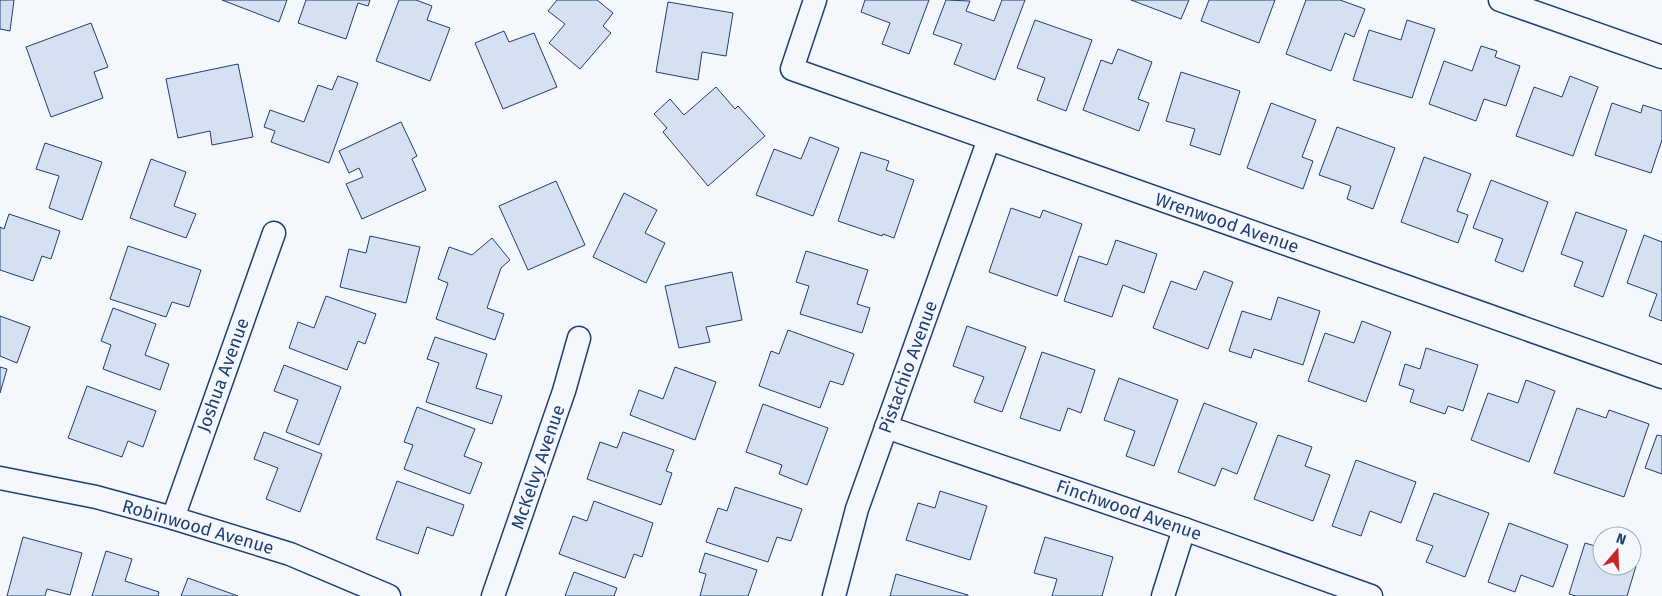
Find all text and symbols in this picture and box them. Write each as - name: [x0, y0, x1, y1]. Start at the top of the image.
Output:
- street label: Wrenwood Avenue: [1152, 188, 1302, 258]
- street label: Pistachio Avenue: [874, 298, 942, 436]
- street label: Joshua Avenue: [192, 315, 254, 435]
- street label: McKelvy Avenue: [506, 402, 570, 532]
- street label: Finchwood Avenue: [1053, 475, 1205, 545]
- street label: Robinwood Avenue: [120, 495, 276, 559]
- north arrow: [1592, 526, 1642, 576]
- text: N: [1614, 530, 1628, 549]

